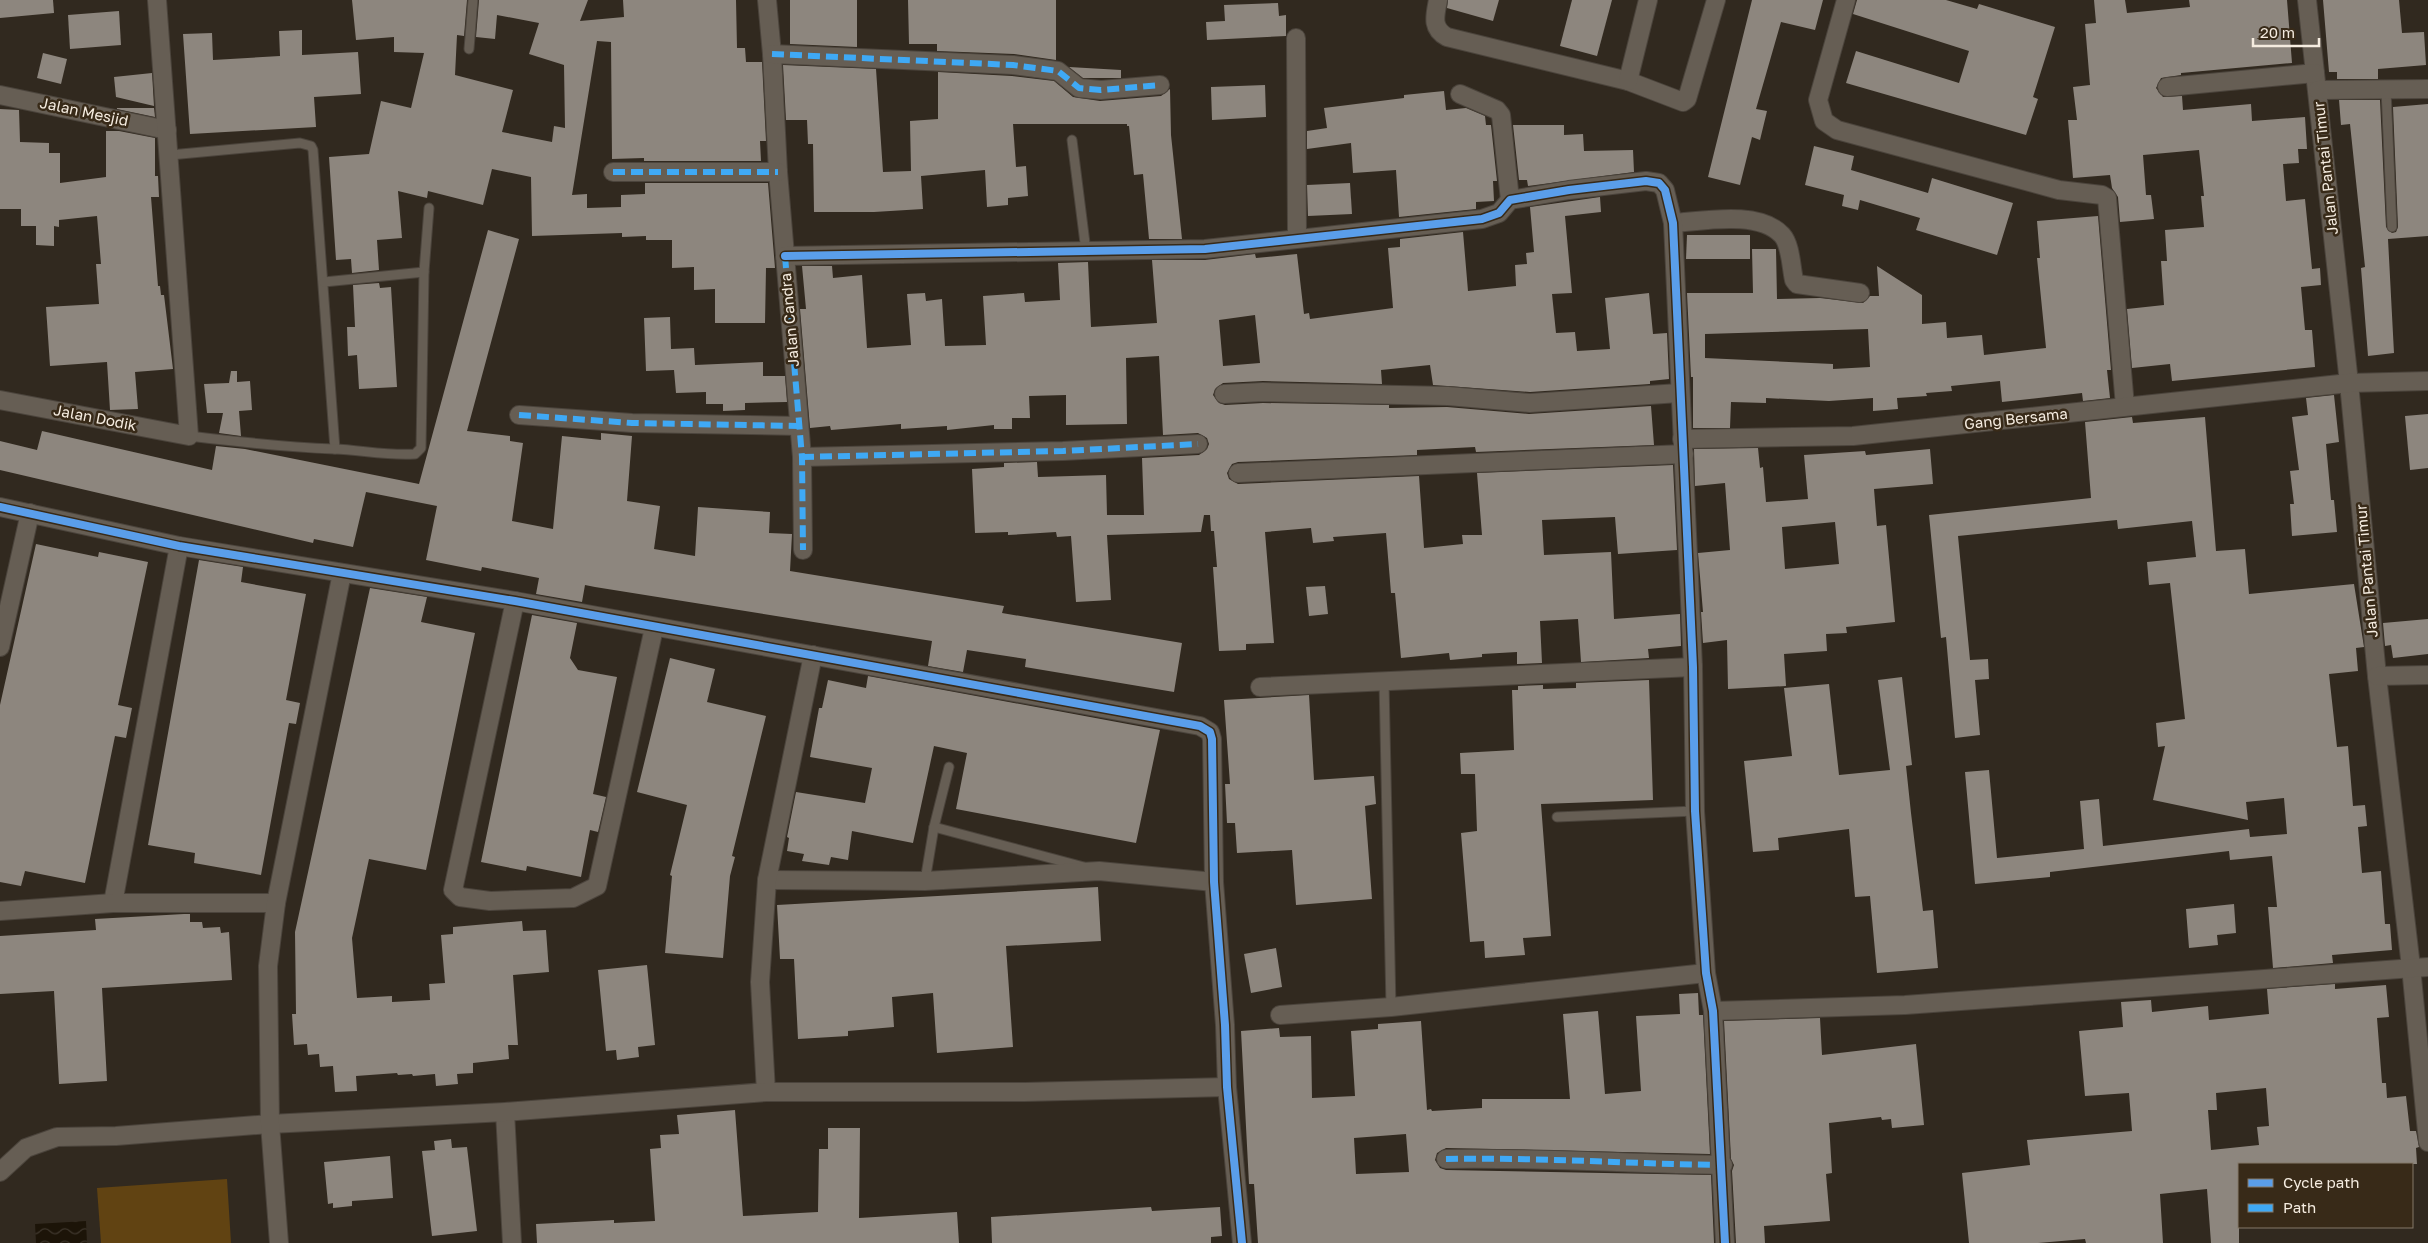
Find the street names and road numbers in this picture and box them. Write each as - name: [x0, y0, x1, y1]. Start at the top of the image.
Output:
- street label: Jalan Mesjid: [38, 93, 130, 129]
- street label: Jalan Pantai Timur: [2309, 100, 2341, 236]
- street label: Jalan Candra: [776, 272, 802, 368]
- street label: Jalan Dodik: [52, 400, 139, 434]
- street label: Gang Bersama: [1963, 404, 2069, 432]
- street label: Jalan Pantai Timur: [2351, 503, 2381, 639]

